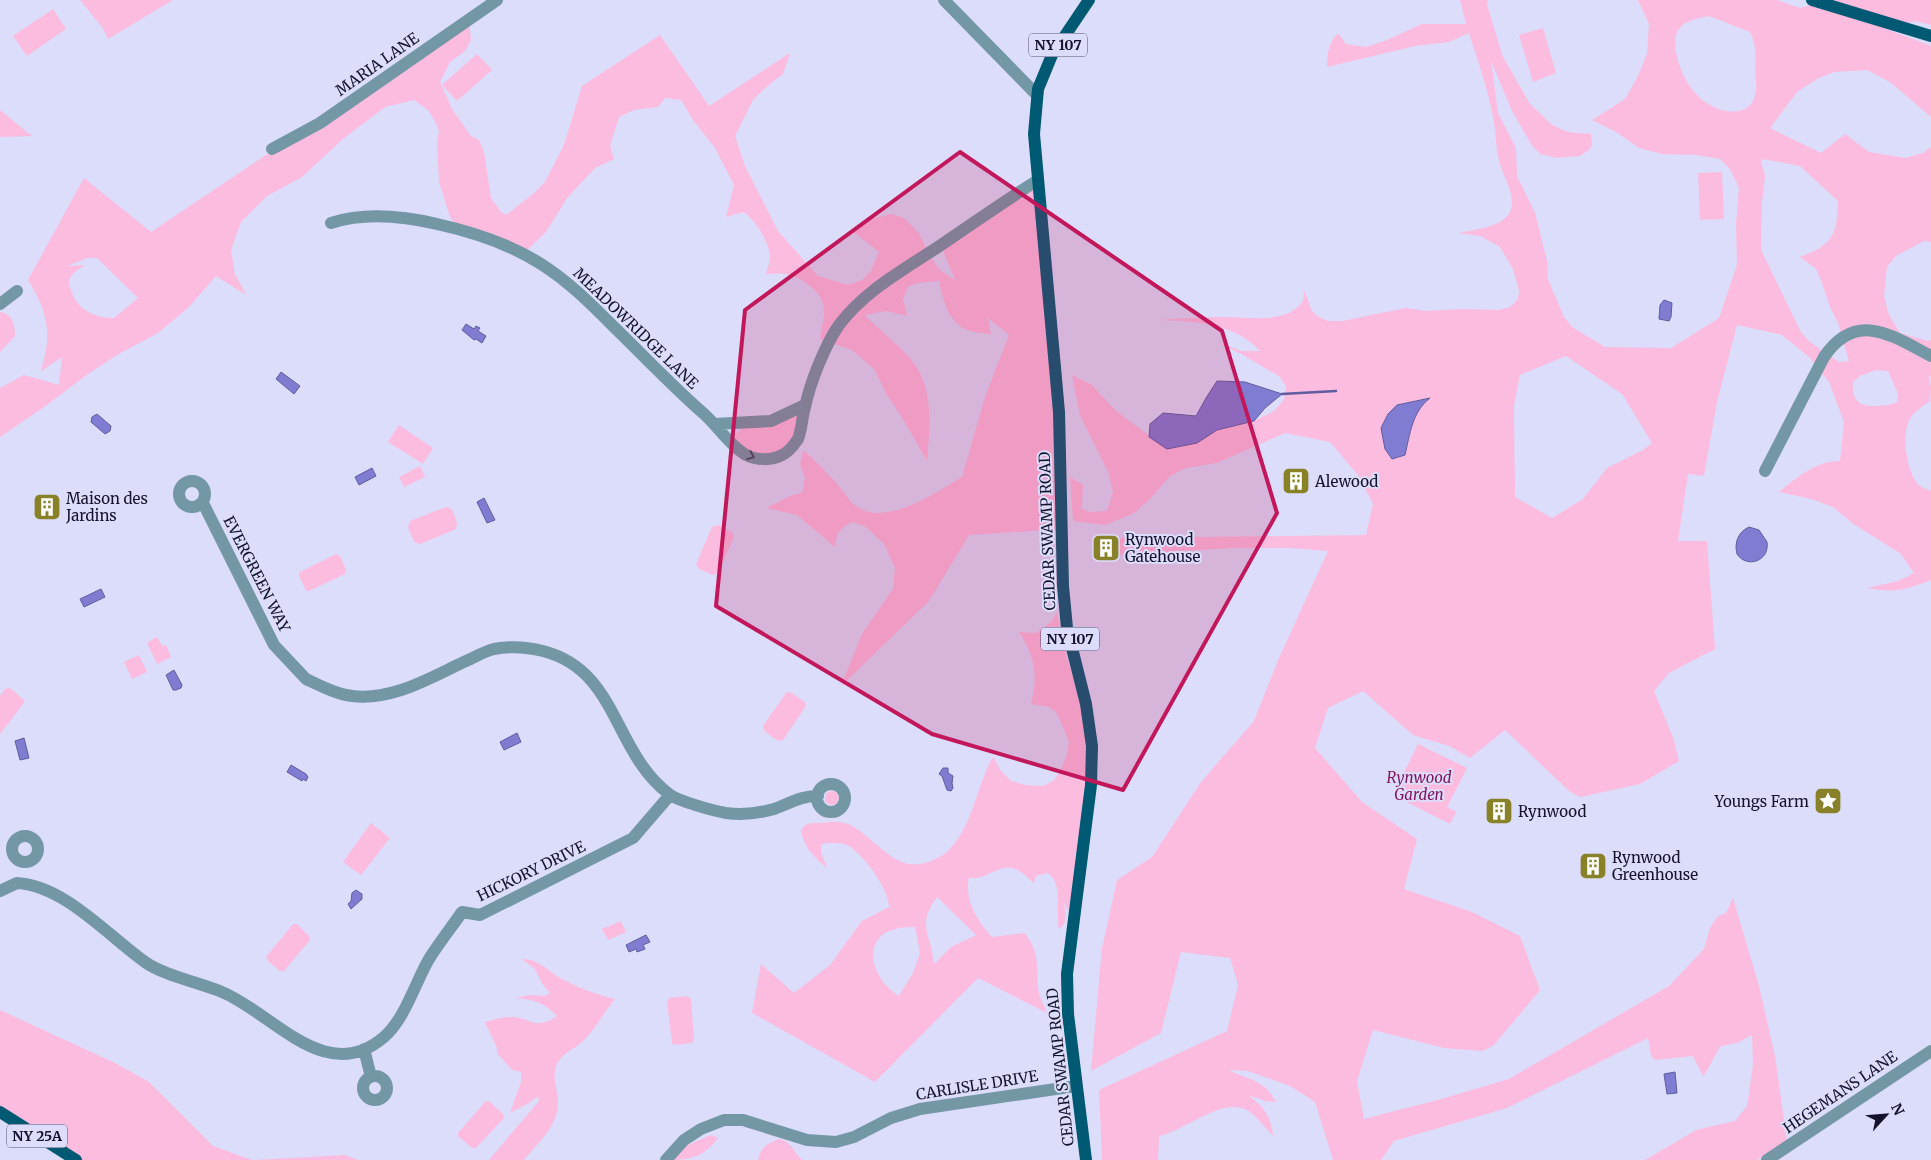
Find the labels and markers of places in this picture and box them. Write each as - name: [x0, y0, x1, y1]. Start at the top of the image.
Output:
- building icon: Alewood: [1281, 466, 1311, 496]
- place label: Alewood: [1314, 472, 1378, 491]
- place label: Maison des Jardins: [65, 489, 148, 525]
- building icon: Maison des Jardins: [32, 492, 62, 522]
- place label: Rynwood Gatehouse: [1125, 530, 1200, 566]
- building icon: Rynwood Gatehouse: [1091, 533, 1121, 563]
- place icon: Youngs Farm: [1813, 786, 1843, 816]
- place label: Youngs Farm: [1714, 792, 1809, 811]
- building icon: Rynwood: [1484, 796, 1514, 826]
- place label: Rynwood: [1518, 802, 1587, 821]
- place label: Rynwood Greenhouse: [1612, 848, 1698, 884]
- building icon: Rynwood Greenhouse: [1578, 851, 1608, 881]

